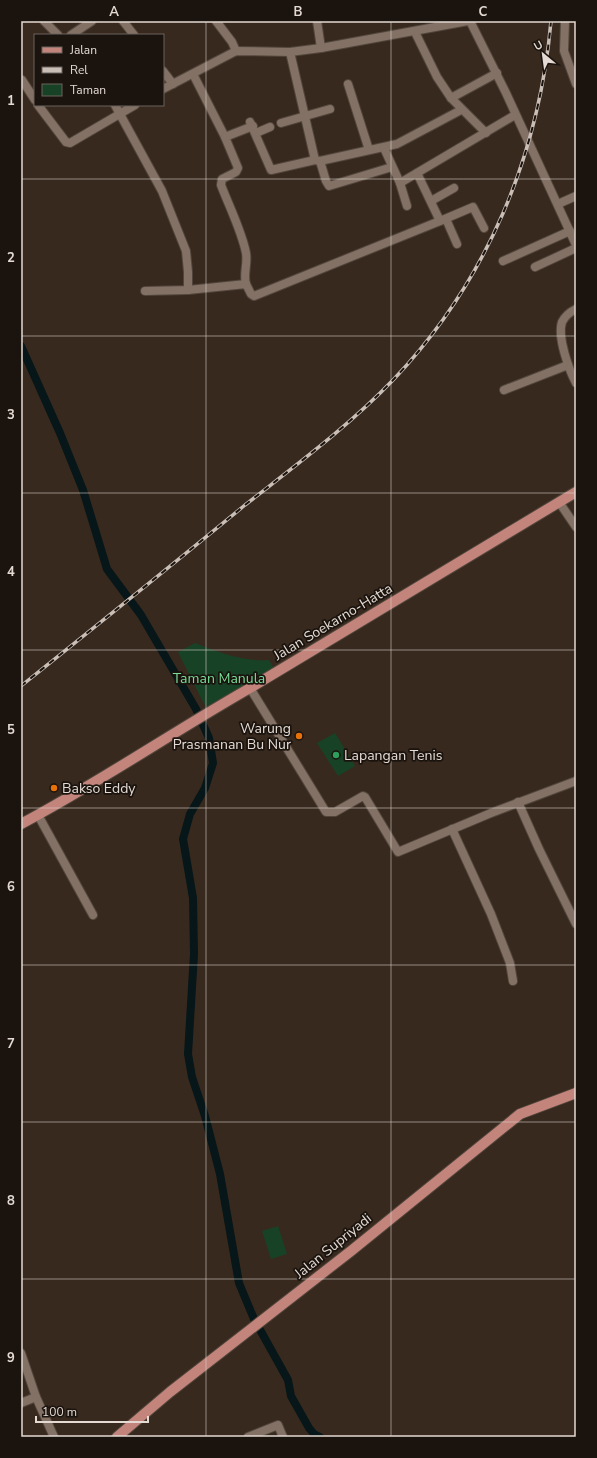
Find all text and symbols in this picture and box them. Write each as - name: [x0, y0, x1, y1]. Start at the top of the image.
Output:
- text: A: [109, 3, 119, 21]
- text: B: [294, 3, 303, 21]
- text: C: [479, 3, 488, 21]
- legend: [34, 34, 164, 106]
- north arrow: [523, 34, 563, 74]
- text: U: [531, 37, 546, 54]
- text: Jalan: [69, 42, 97, 58]
- text: Rel: [70, 62, 88, 78]
- text: Taman: [70, 82, 106, 98]
- text: 1: [7, 92, 15, 110]
- text: 2: [7, 249, 15, 267]
- text: 3: [7, 406, 15, 424]
- text: 4: [7, 563, 15, 581]
- street label: Jalan Soekarno-Hatta: [269, 579, 396, 665]
- park label: Taman Manula: [173, 669, 265, 688]
- place label: Warung Prasmanan Bu Nur: [173, 719, 291, 754]
- text: 5: [7, 721, 15, 739]
- marker: Warung Prasmanan Bu Nur: [294, 731, 304, 741]
- place label: Lapangan Tenis: [344, 746, 443, 765]
- marker: Lapangan Tenis: [331, 750, 341, 760]
- place label: Bakso Eddy: [62, 779, 136, 798]
- marker: Bakso Eddy: [49, 783, 59, 793]
- text: 6: [7, 878, 15, 896]
- text: 7: [7, 1035, 15, 1053]
- text: 8: [7, 1192, 15, 1210]
- street label: Jalan Supriyadi: [290, 1209, 375, 1284]
- text: 9: [7, 1349, 15, 1367]
- scale bar: [36, 1398, 148, 1424]
- text: 100 m: [42, 1404, 77, 1420]

